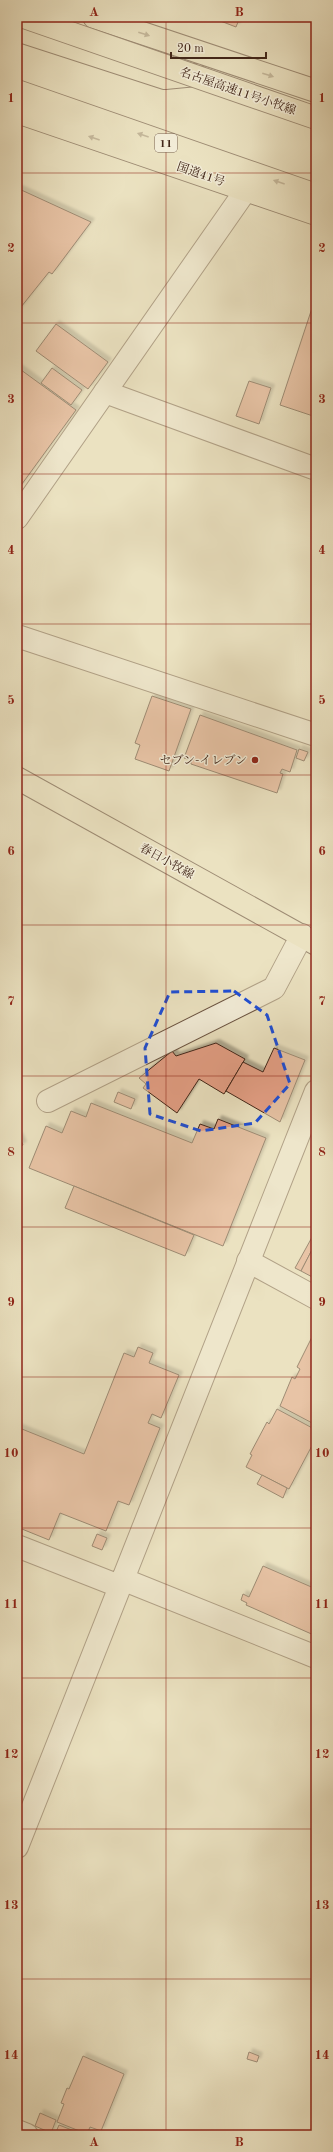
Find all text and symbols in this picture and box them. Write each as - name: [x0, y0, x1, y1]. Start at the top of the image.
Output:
- text: A: [89, 6, 99, 19]
- text: B: [234, 6, 244, 19]
- one-way arrow: [139, 31, 151, 37]
- scale bar: [171, 34, 266, 60]
- text: 20 m: [177, 43, 204, 55]
- street label: 名古屋高速11号小牧線: [178, 65, 298, 117]
- one-way arrow: [262, 72, 274, 78]
- text: 1: [7, 92, 15, 105]
- text: 1: [318, 92, 326, 105]
- one-way arrow: [137, 132, 149, 138]
- road number: 11: [155, 134, 177, 152]
- one-way arrow: [87, 135, 99, 141]
- street label: 国道41号: [175, 159, 227, 189]
- one-way arrow: [273, 179, 285, 185]
- text: 2: [7, 242, 15, 255]
- text: 2: [318, 242, 326, 255]
- text: 3: [7, 393, 15, 406]
- text: 3: [318, 393, 326, 406]
- text: 4: [7, 544, 15, 557]
- text: 4: [318, 544, 326, 557]
- text: 5: [7, 694, 15, 707]
- text: 5: [318, 694, 326, 707]
- place label: セブン-イレブン: [160, 754, 247, 767]
- marker: セブン-イレブン: [250, 755, 260, 765]
- street label: 春日小牧線: [137, 840, 197, 882]
- text: 6: [7, 845, 15, 858]
- text: 6: [318, 845, 326, 858]
- text: 7: [7, 995, 15, 1008]
- text: 7: [318, 995, 326, 1008]
- text: 8: [7, 1146, 15, 1159]
- text: 8: [318, 1146, 326, 1159]
- text: 9: [7, 1296, 15, 1309]
- text: 9: [318, 1296, 326, 1309]
- text: 10: [3, 1447, 19, 1460]
- text: 10: [314, 1447, 330, 1460]
- text: 11: [3, 1598, 19, 1611]
- text: 11: [314, 1598, 330, 1611]
- text: 12: [3, 1748, 19, 1761]
- text: 12: [314, 1748, 330, 1761]
- text: 13: [3, 1899, 19, 1912]
- text: 13: [314, 1899, 330, 1912]
- text: 14: [3, 2049, 19, 2062]
- text: 14: [314, 2049, 330, 2062]
- text: A: [89, 2136, 99, 2149]
- text: B: [234, 2136, 244, 2149]

